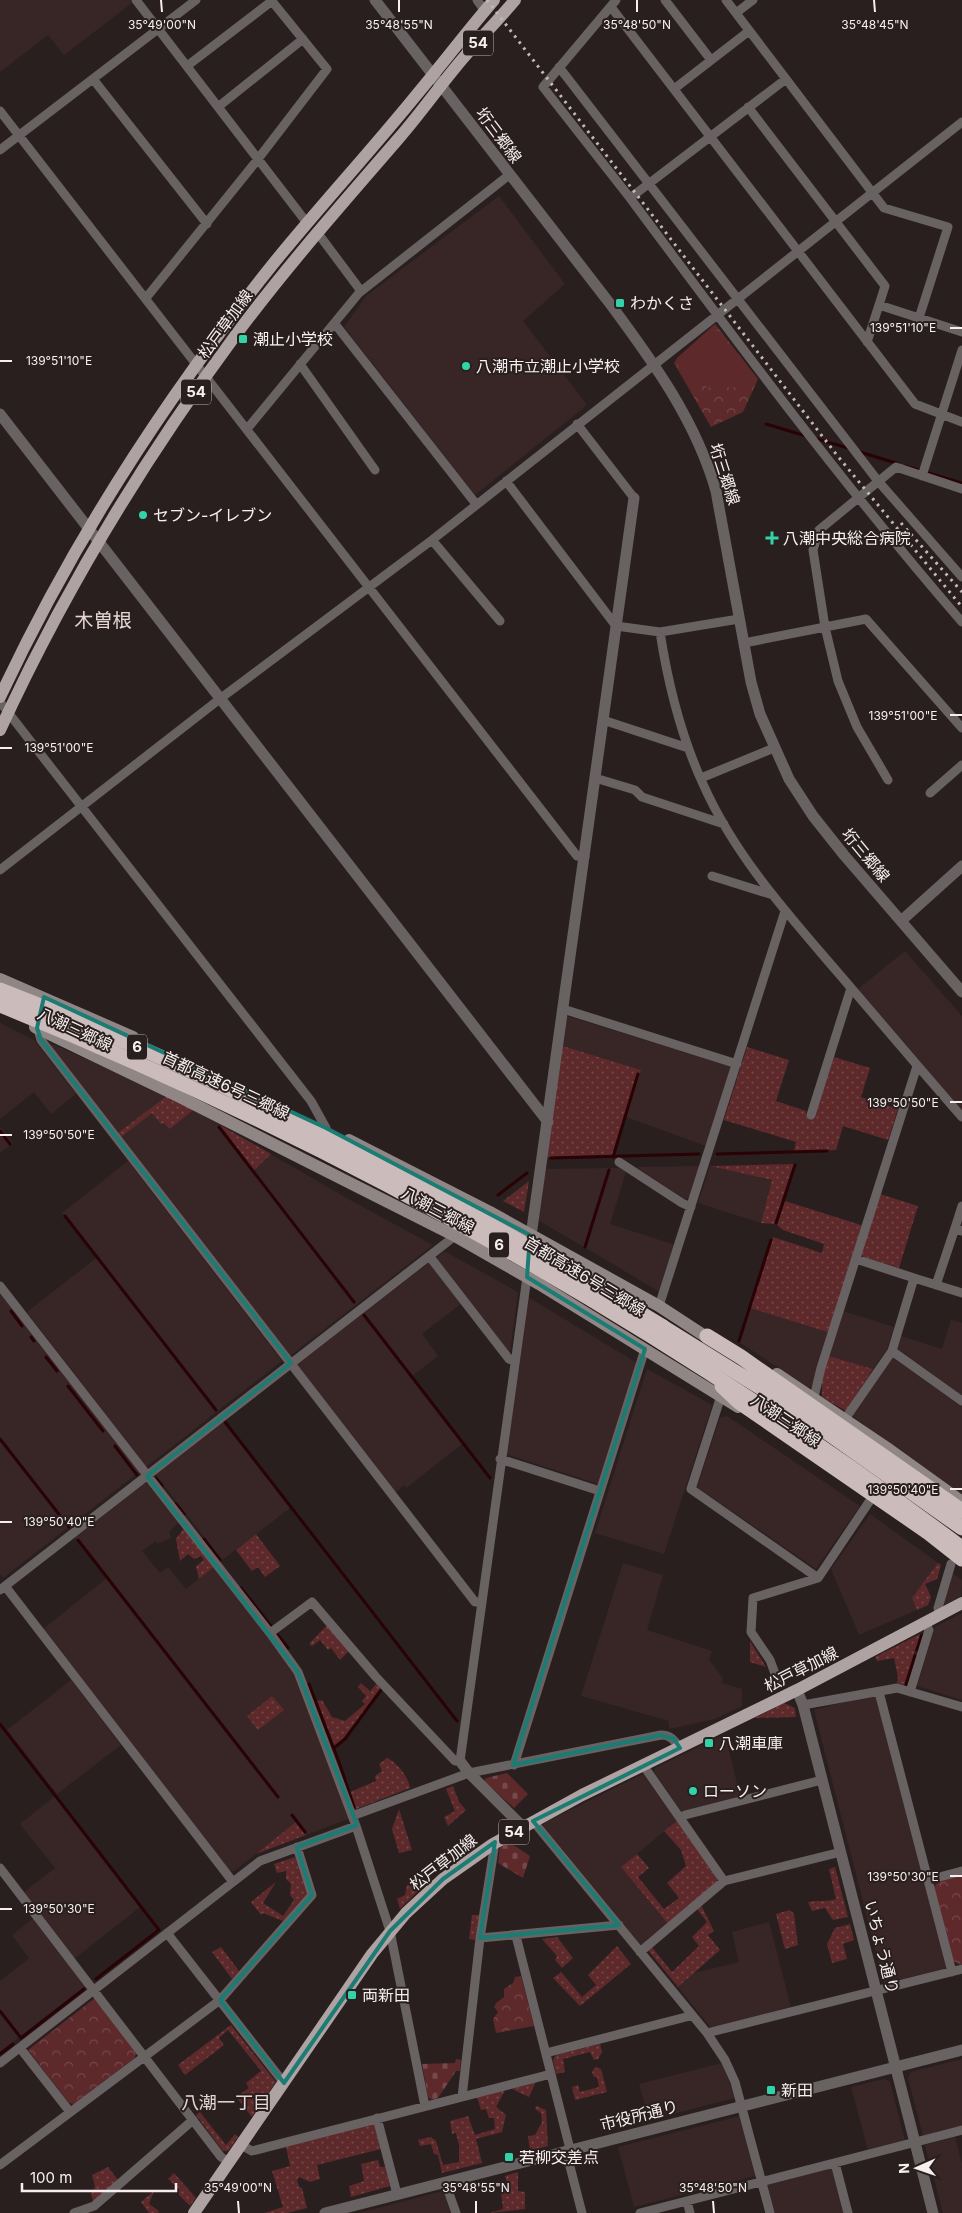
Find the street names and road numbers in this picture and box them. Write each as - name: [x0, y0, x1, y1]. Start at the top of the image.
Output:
- road number: 54: [463, 30, 493, 56]
- street label: 垳三郷線: [472, 103, 526, 167]
- street label: 松戸草加線: [193, 286, 257, 362]
- road number: 54: [181, 380, 211, 404]
- street label: 垳三郷線: [706, 440, 744, 508]
- street label: 垳三郷線: [838, 824, 894, 886]
- street label: 八潮三郷線: [35, 1003, 115, 1055]
- road number: 6: [127, 1034, 147, 1060]
- street label: 首都高速6号三郷線: [159, 1047, 293, 1123]
- street label: 八潮三郷線: [398, 1182, 478, 1238]
- road number: 6: [489, 1232, 509, 1258]
- street label: 首都高速6号三郷線: [521, 1232, 649, 1320]
- street label: 八潮三郷線: [747, 1389, 825, 1451]
- street label: 松戸草加線: [761, 1642, 841, 1696]
- road number: 54: [499, 1820, 529, 1844]
- street label: 松戸草加線: [405, 1829, 481, 1895]
- street label: いちょう通り: [861, 1898, 903, 1996]
- street label: 市役所通り: [598, 2096, 680, 2134]

